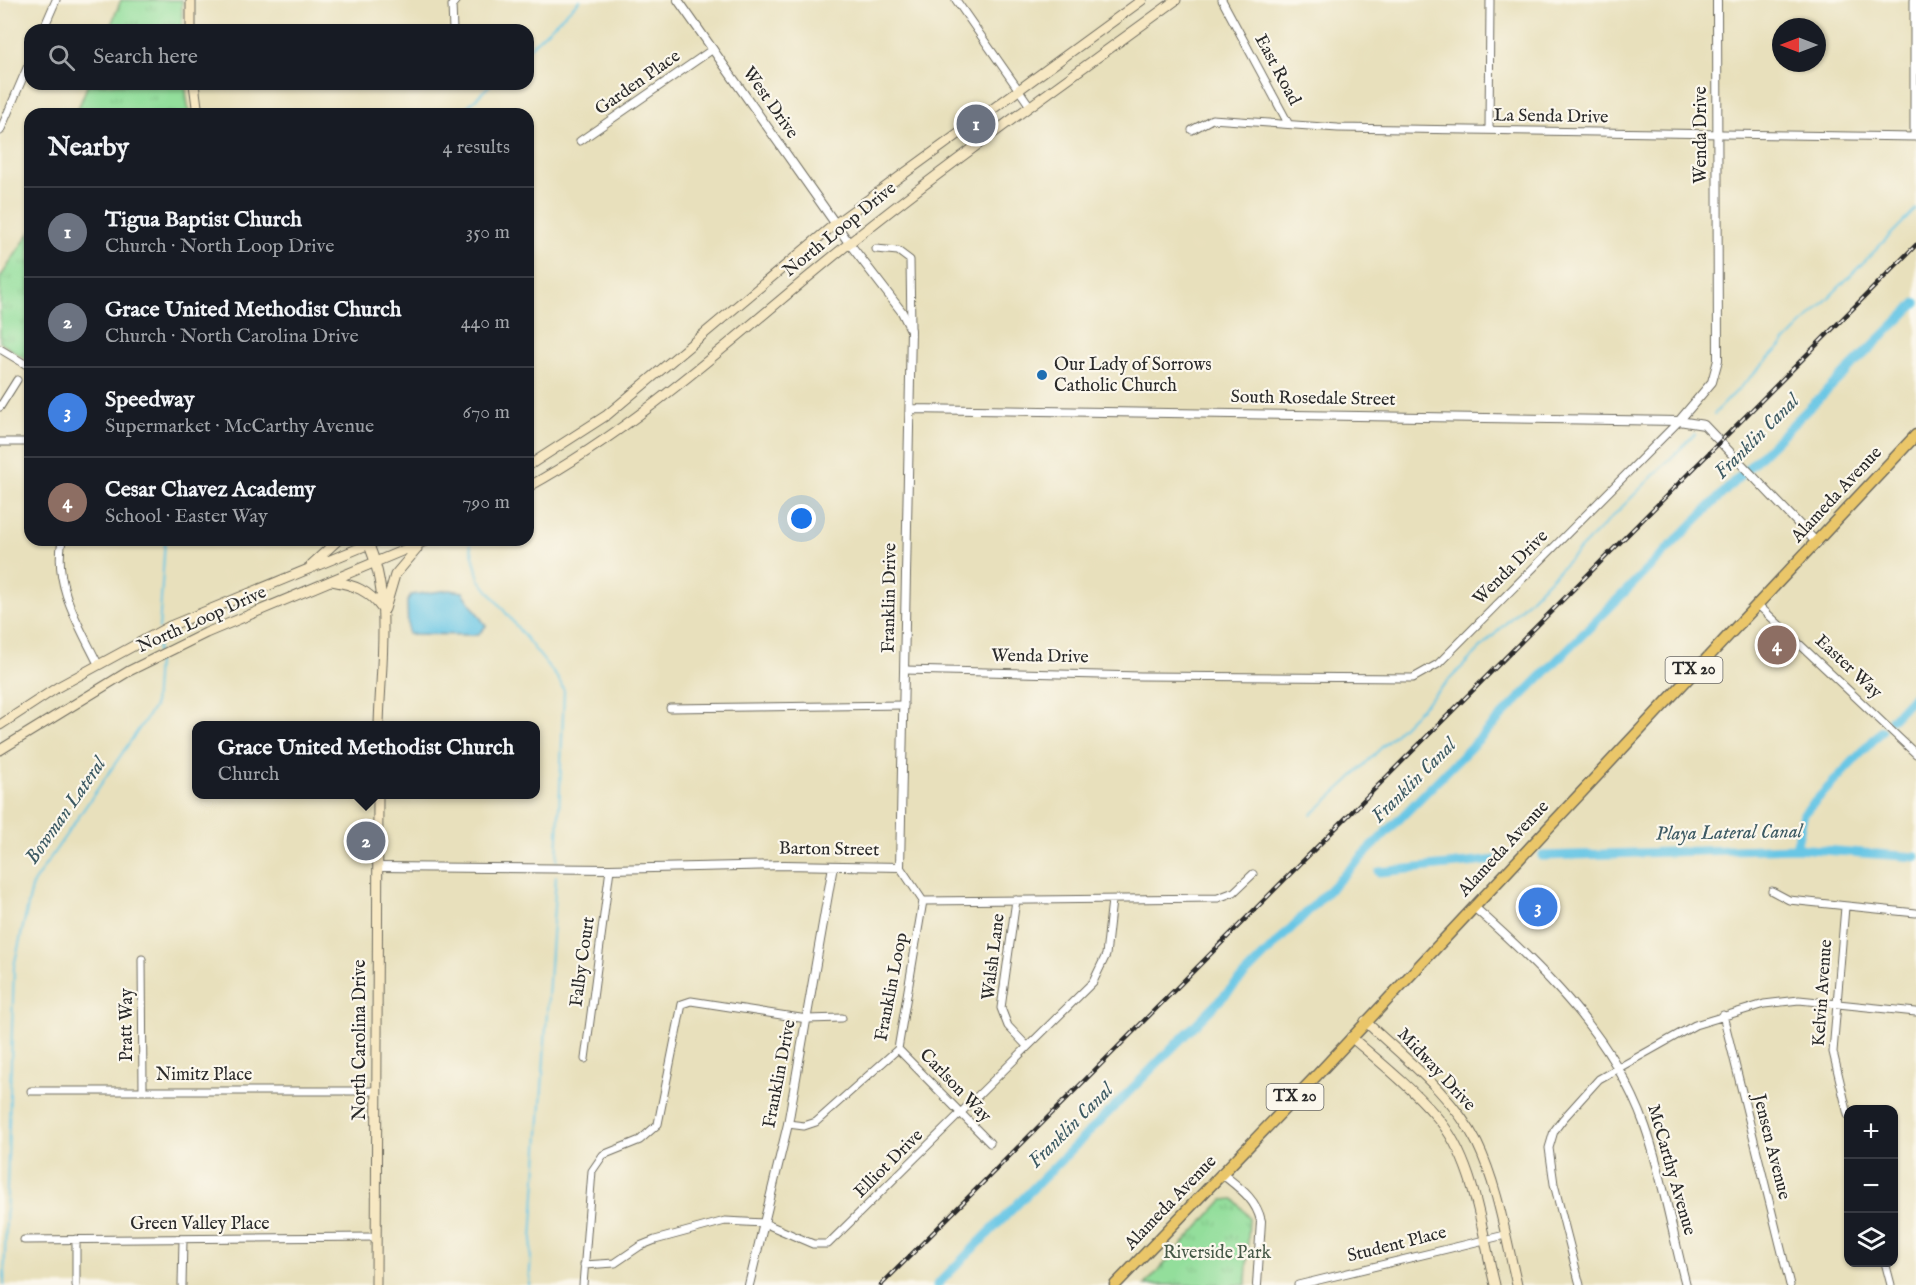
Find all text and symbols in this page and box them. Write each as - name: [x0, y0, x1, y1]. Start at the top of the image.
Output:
- north arrow: [1772, 18, 1826, 72]
- search box: [24, 24, 534, 90]
- street label: East Road: [1249, 30, 1306, 110]
- icon: search: [45, 41, 78, 74]
- text: Search here: [93, 43, 198, 71]
- street label: Garden Place: [591, 45, 685, 121]
- street label: West Drive: [737, 62, 803, 144]
- street label: Wenda Drive: [1690, 86, 1713, 184]
- pin: 1: [956, 102, 996, 146]
- street label: La Senda Drive: [1493, 104, 1609, 130]
- text: Nearby: [48, 131, 129, 164]
- text: 4 results: [443, 135, 510, 160]
- street label: North Loop Drive: [779, 177, 901, 283]
- text: Tigua Baptist Church: [105, 206, 302, 234]
- text: 1: [64, 220, 71, 245]
- text: 350 m: [466, 220, 510, 245]
- text: Church · North Loop Drive: [105, 234, 334, 259]
- text: Grace United Methodist Church: [105, 296, 401, 324]
- text: 2: [63, 310, 72, 335]
- text: 440 m: [461, 310, 510, 335]
- text: Church · North Carolina Drive: [105, 324, 359, 349]
- place label: Our Lady of Sorrows Catholic Church: [1054, 354, 1212, 398]
- marker: Our Lady of Sorrows Catholic Church: [1035, 368, 1049, 382]
- text: Speedway: [105, 386, 194, 414]
- street label: South Rosedale Street: [1230, 386, 1396, 412]
- water label: Franklin Canal: [1709, 388, 1806, 485]
- text: 3: [64, 400, 71, 425]
- text: 670 m: [463, 400, 510, 425]
- text: Supermarket · McCarthy Avenue: [105, 414, 374, 439]
- street label: Alameda Avenue: [1786, 442, 1887, 549]
- text: Cesar Chavez Academy: [105, 476, 316, 504]
- text: 4: [63, 490, 72, 515]
- text: 790 m: [462, 490, 510, 515]
- text: School · Easter Way: [105, 504, 268, 529]
- your location: [787, 504, 816, 533]
- street label: Wenda Drive: [1468, 525, 1554, 611]
- street label: Franklin Drive: [878, 543, 902, 653]
- street label: North Loop Drive: [134, 581, 270, 659]
- pin: 4: [1758, 622, 1796, 668]
- street label: Easter Way: [1809, 630, 1887, 704]
- street label: Wenda Drive: [991, 645, 1089, 669]
- road number: TX 20: [1666, 657, 1722, 683]
- popup: [192, 721, 540, 799]
- water label: Franklin Canal: [1366, 732, 1463, 829]
- text: Grace United Methodist Church: [218, 734, 514, 762]
- water label: Bowman Lateral: [20, 751, 113, 869]
- text: Church: [218, 762, 280, 787]
- street label: Alameda Avenue: [1453, 796, 1554, 903]
- pin: 2: [346, 818, 386, 864]
- water label: Playa Lateral Canal: [1655, 819, 1805, 847]
- street label: Barton Street: [779, 838, 879, 862]
- pin: 3: [1518, 884, 1558, 930]
- street label: Walsh Lane: [977, 912, 1011, 1002]
- street label: Falby Court: [565, 915, 601, 1009]
- street label: Franklin Loop: [870, 930, 914, 1043]
- street label: Kelvin Avenue: [1808, 939, 1838, 1047]
- street label: North Carolina Drive: [349, 960, 372, 1120]
- street label: Pratt Way: [116, 988, 139, 1062]
- street label: Franklin Drive: [758, 1018, 802, 1130]
- street label: Midway Drive: [1392, 1024, 1480, 1116]
- street label: Carlson Way: [914, 1044, 996, 1128]
- street label: Nimitz Place: [156, 1064, 252, 1087]
- water label: Franklin Canal: [1023, 1077, 1120, 1174]
- road number: TX 20: [1266, 1084, 1324, 1110]
- street label: Jensen Avenue: [1746, 1090, 1795, 1202]
- street label: McCarthy Avenue: [1641, 1102, 1701, 1238]
- map controls: [1844, 1105, 1898, 1267]
- button: +: [1844, 1105, 1898, 1159]
- street label: Elliot Drive: [849, 1124, 929, 1204]
- street label: Alameda Avenue: [1119, 1151, 1222, 1256]
- button: −: [1844, 1159, 1898, 1213]
- street label: Green Valley Place: [130, 1213, 270, 1236]
- button: layers: [1844, 1213, 1898, 1267]
- street label: Student Place: [1345, 1222, 1449, 1268]
- park label: Riverside Park: [1163, 1242, 1271, 1265]

